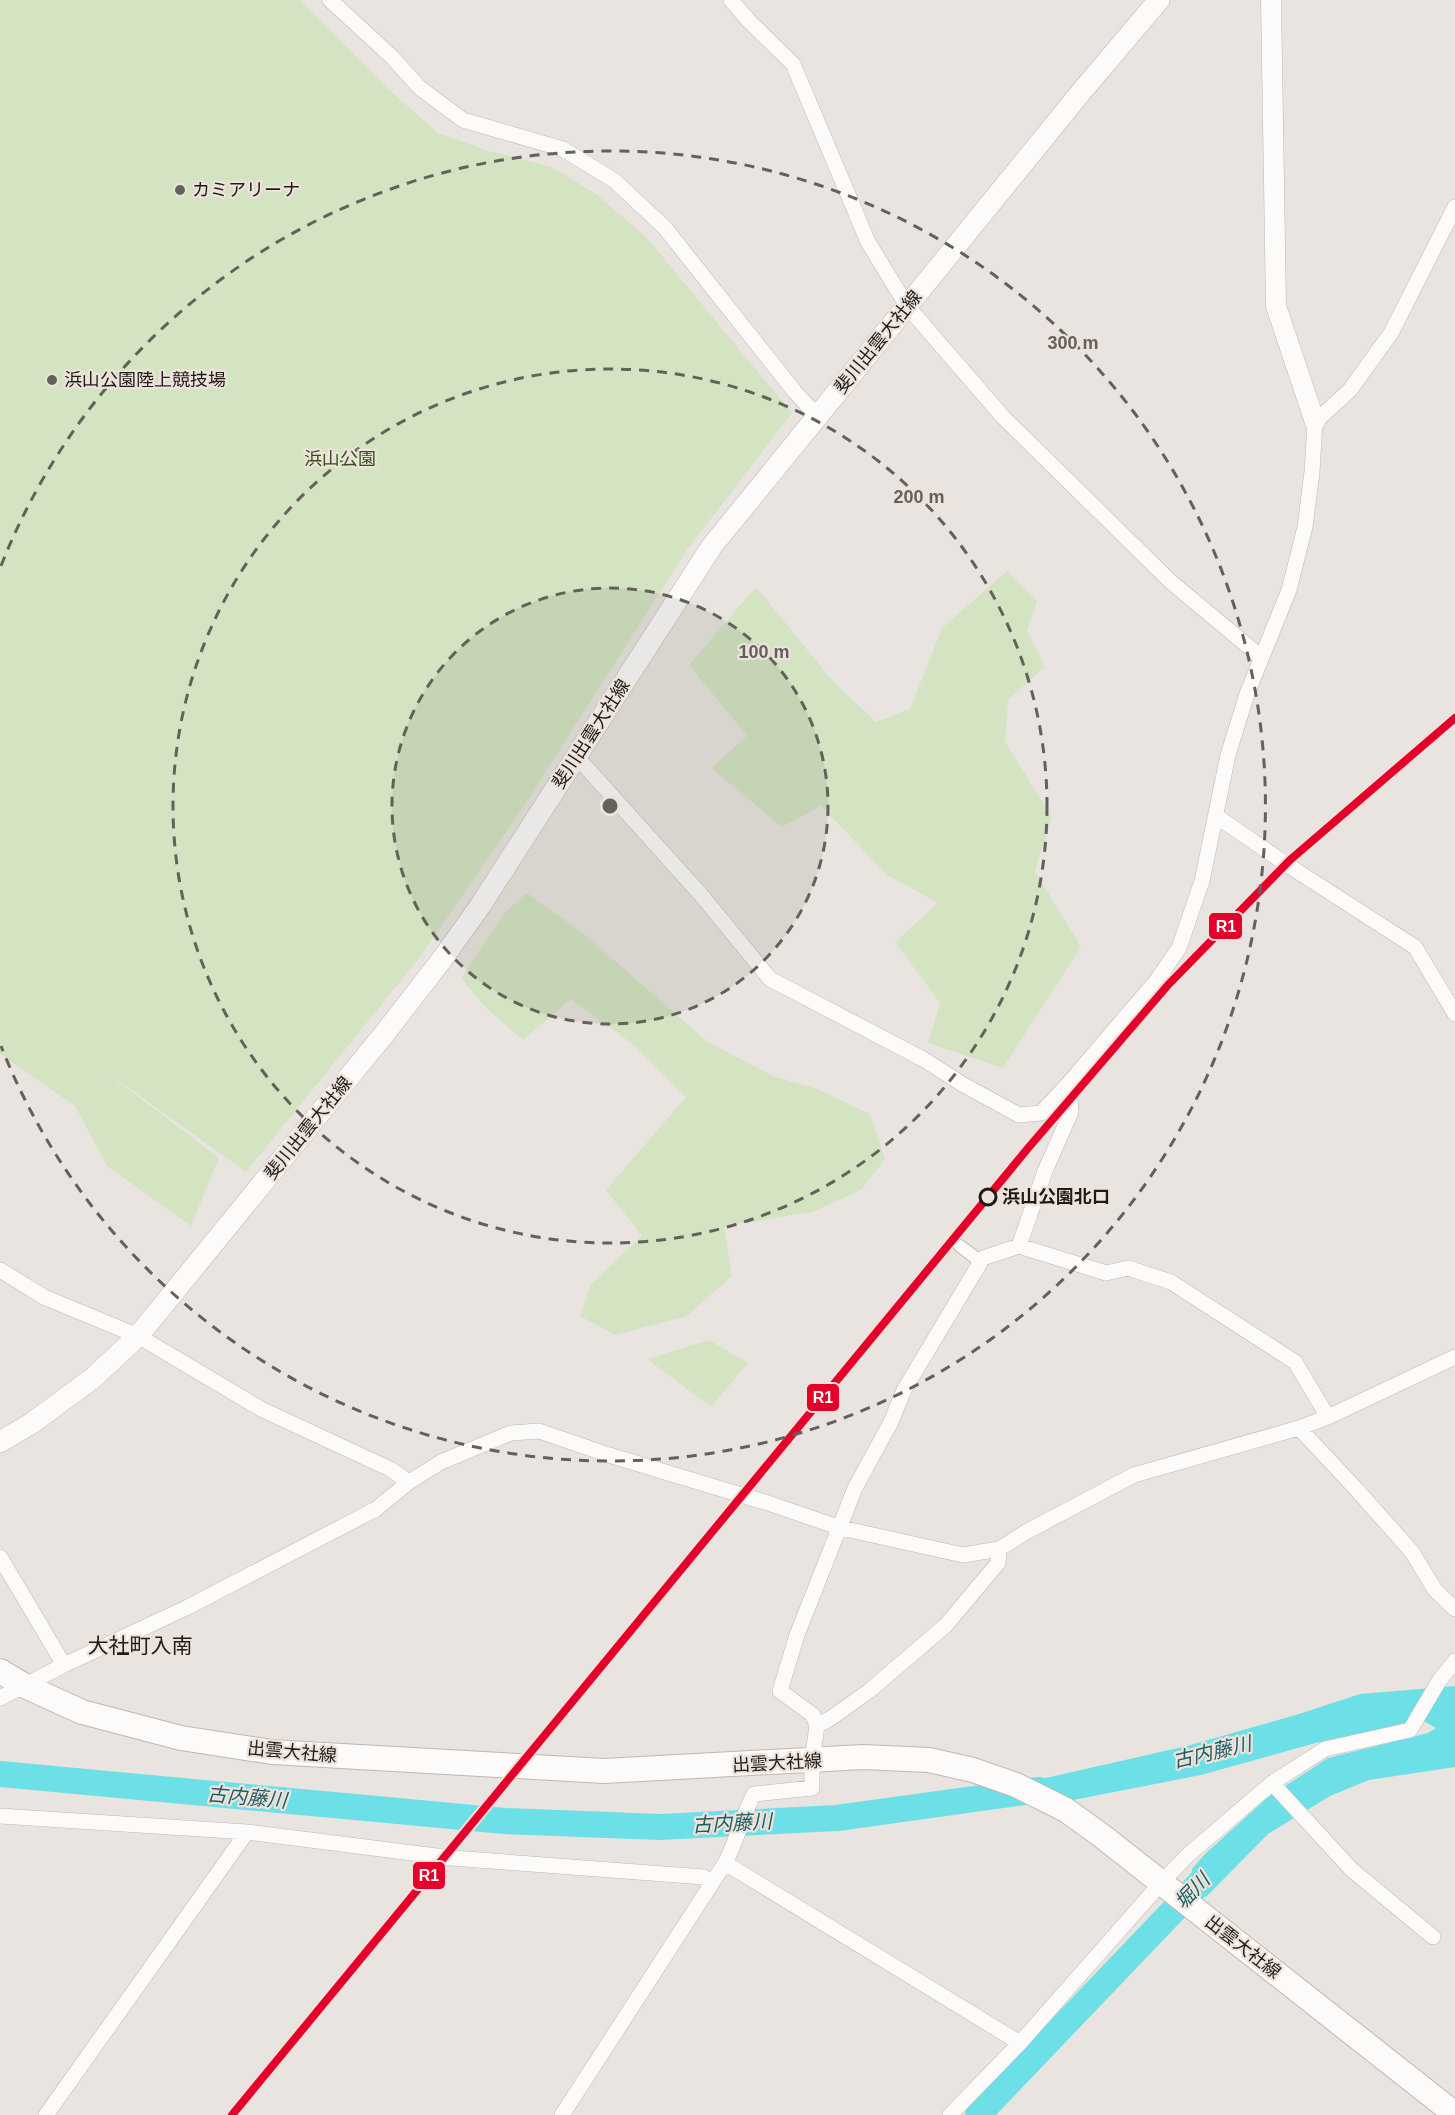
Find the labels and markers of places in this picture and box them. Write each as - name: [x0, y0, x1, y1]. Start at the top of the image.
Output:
- place label: カミアリーナ: [192, 180, 300, 200]
- marker: カミアリーナ: [173, 183, 187, 197]
- place label: 浜山公園陸上競技場: [64, 370, 226, 390]
- marker: 浜山公園陸上競技場: [45, 373, 59, 387]
- centre of rings: [600, 796, 620, 816]
- place label: 浜山公園北口: [1002, 1187, 1110, 1207]
- marker: 浜山公園北口: [979, 1188, 997, 1206]

